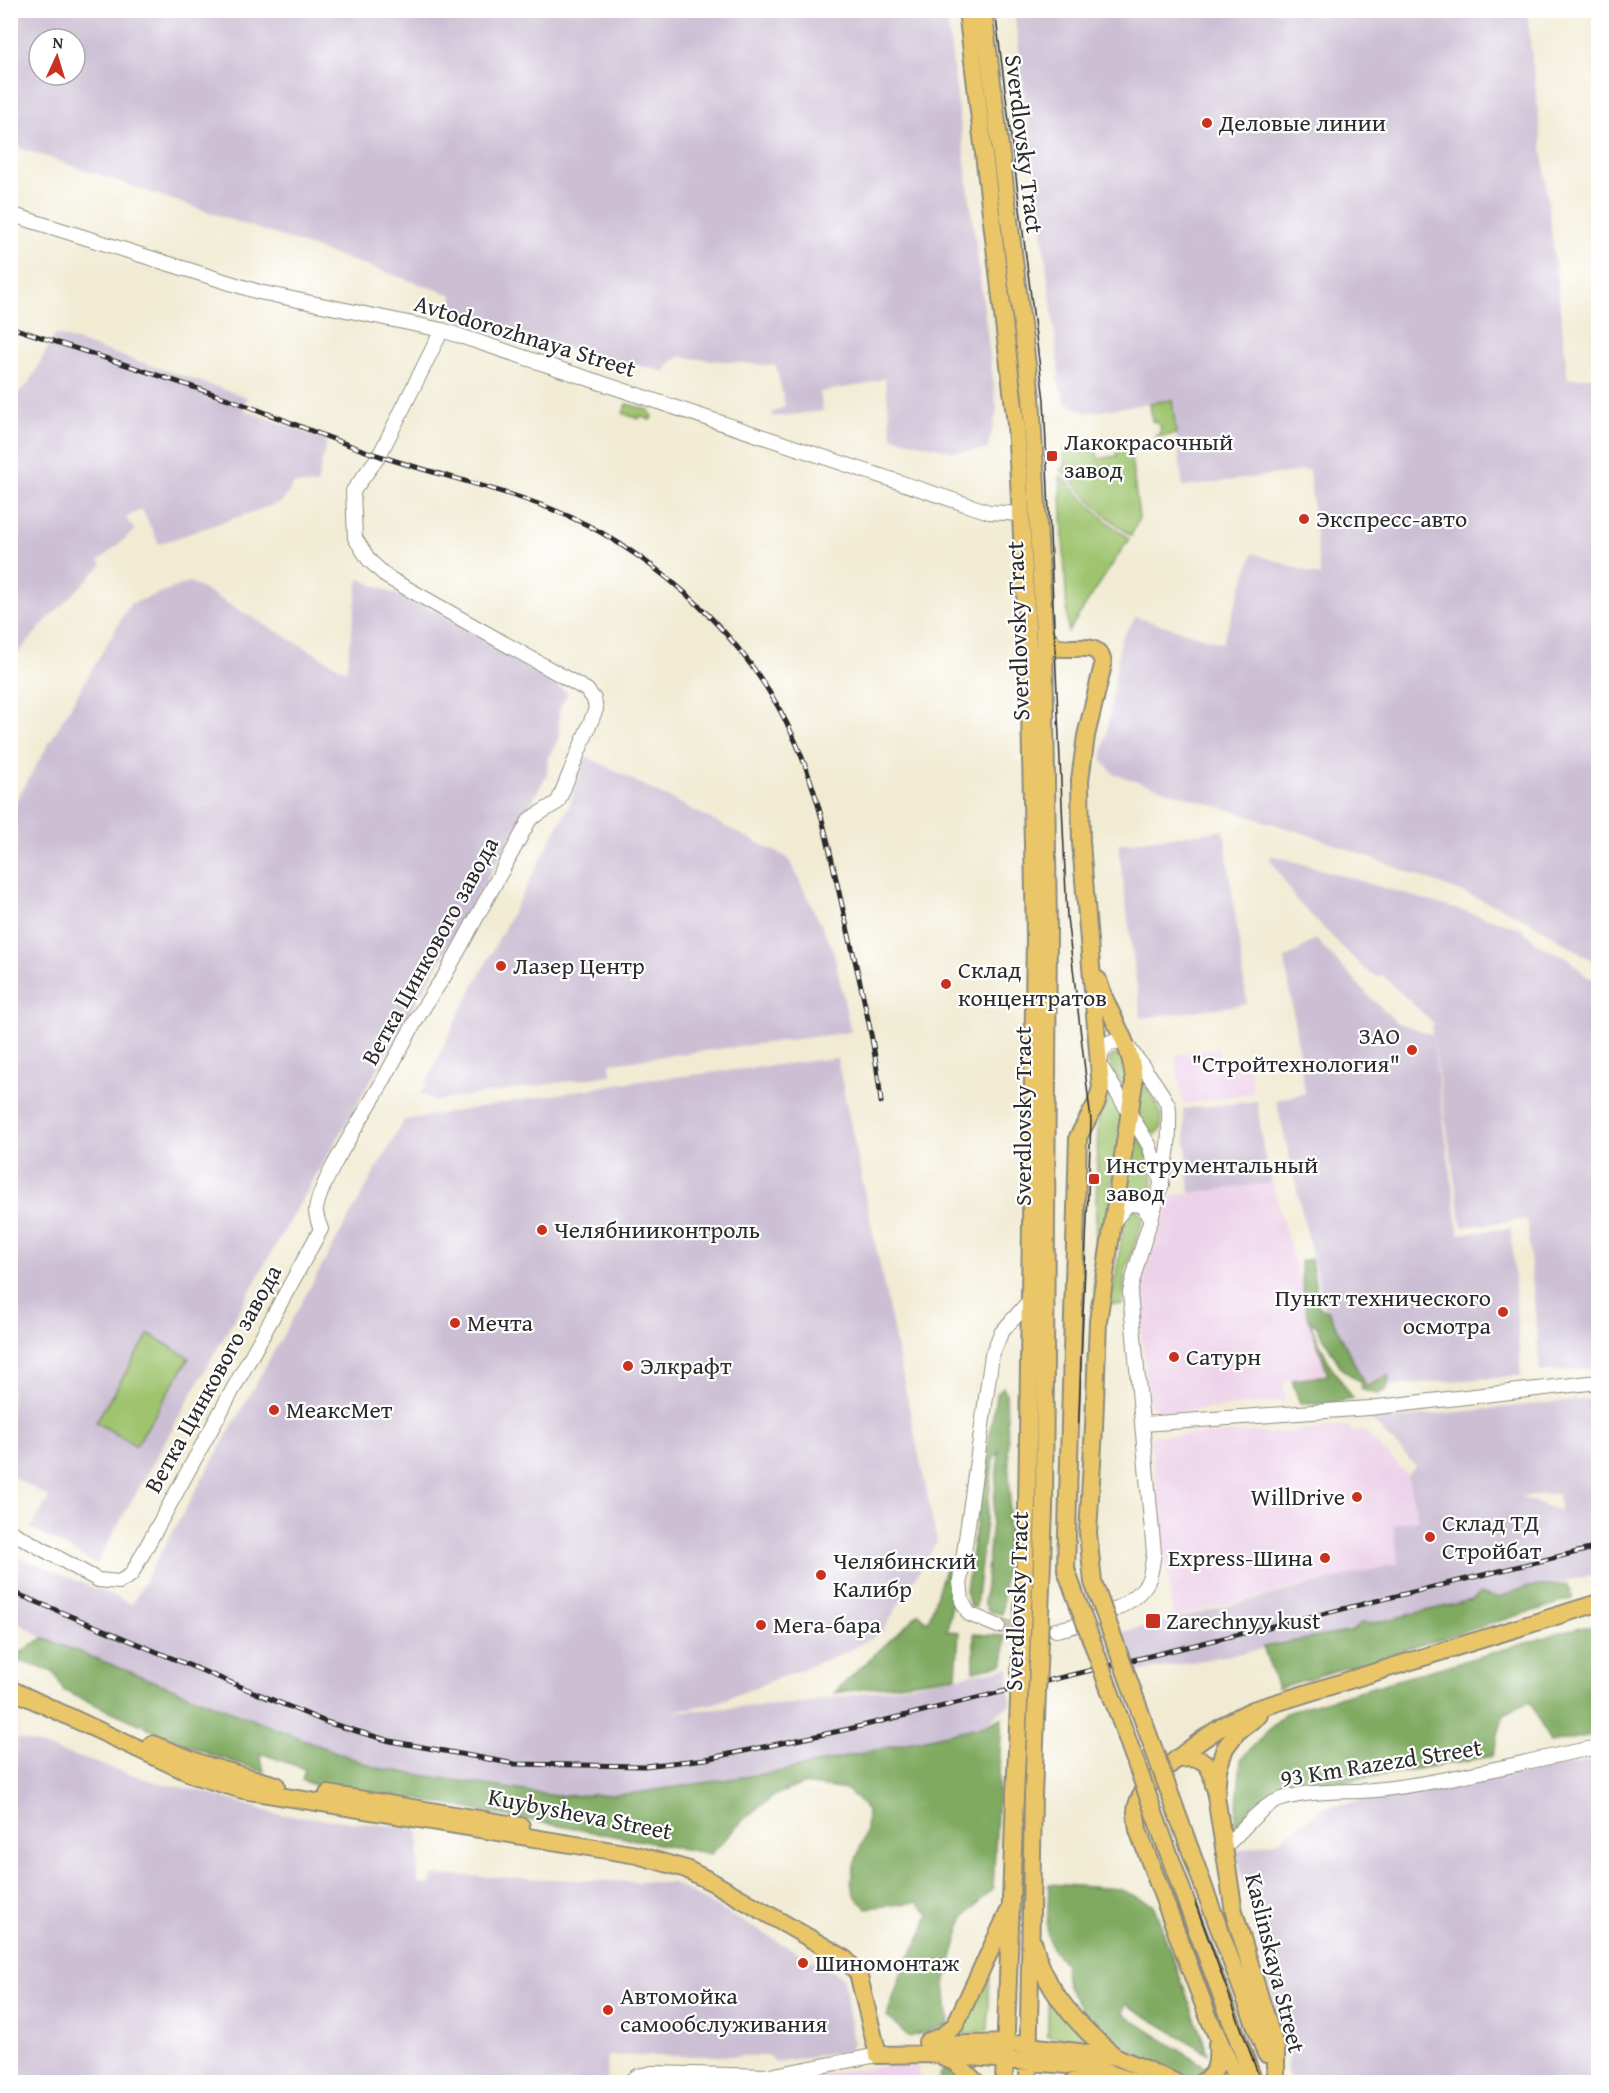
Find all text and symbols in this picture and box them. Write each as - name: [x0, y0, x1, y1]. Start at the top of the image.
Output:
- north arrow: [27, 27, 87, 87]
- text: N: [52, 30, 65, 54]
- street label: Sverdlovsky Tract: [996, 53, 1053, 236]
- place label: Деловые линии: [1218, 105, 1386, 140]
- marker: Деловые линии: [1200, 116, 1214, 130]
- street label: Avtodorozhnaya Street: [410, 285, 641, 386]
- place label: Лакокрасочный завод: [1064, 424, 1233, 487]
- marker: Лакокрасочный завод: [1045, 449, 1059, 463]
- place label: Экспресс-авто: [1316, 501, 1467, 536]
- marker: Экспресс-авто: [1297, 512, 1311, 526]
- street label: Sverdlovsky Tract: [997, 540, 1038, 721]
- street label: Ветка Цинкового завода: [352, 830, 507, 1071]
- place label: Лазер Центр: [513, 948, 645, 983]
- place label: Склад концентратов: [958, 952, 1107, 1015]
- marker: Лазер Центр: [494, 959, 508, 973]
- marker: Склад концентратов: [939, 977, 953, 991]
- place label: ЗАО "Стройтехнология": [1192, 1018, 1400, 1081]
- street label: Sverdlovsky Tract: [1005, 1026, 1040, 1206]
- marker: ЗАО "Стройтехнология": [1405, 1043, 1419, 1057]
- place label: Инструментальный завод: [1106, 1147, 1318, 1210]
- marker: Инструментальный завод: [1087, 1172, 1101, 1186]
- place label: Челябнииконтроль: [554, 1212, 760, 1247]
- marker: Челябнииконтроль: [535, 1223, 549, 1237]
- street label: Ветка Цинкового завода: [135, 1258, 290, 1499]
- place label: Пункт технического осмотра: [1275, 1280, 1492, 1343]
- place label: Мечта: [467, 1305, 534, 1340]
- marker: Пункт технического осмотра: [1496, 1305, 1510, 1319]
- marker: Мечта: [448, 1316, 462, 1330]
- place label: Сатурн: [1186, 1339, 1261, 1374]
- place label: Элкрафт: [640, 1348, 732, 1383]
- marker: Сатурн: [1167, 1350, 1181, 1364]
- marker: Элкрафт: [621, 1359, 635, 1373]
- place label: МеаксМет: [286, 1392, 393, 1427]
- marker: МеаксМет: [267, 1403, 281, 1417]
- place label: WillDrive: [1251, 1479, 1345, 1514]
- marker: WillDrive: [1350, 1490, 1364, 1504]
- place label: Склад ТД Стройбат: [1442, 1505, 1542, 1568]
- street label: Sverdlovsky Tract: [996, 1510, 1037, 1691]
- marker: Склад ТД Стройбат: [1423, 1530, 1437, 1544]
- place label: Express-Шина: [1168, 1540, 1314, 1575]
- place label: Челябинский Калибр: [833, 1543, 977, 1606]
- marker: Express-Шина: [1318, 1551, 1332, 1565]
- marker: Челябинский Калибр: [814, 1568, 828, 1582]
- place label: Zarechnyy kust: [1166, 1603, 1321, 1638]
- place label: Мега-бара: [773, 1607, 882, 1642]
- marker: Zarechnyy kust: [1144, 1612, 1162, 1630]
- marker: Мега-бара: [754, 1618, 768, 1632]
- street label: 93 Km Razezd Street: [1278, 1729, 1485, 1796]
- street label: Kuybysheva Street: [485, 1779, 676, 1849]
- street label: Kaslinskaya Street: [1236, 1869, 1315, 2057]
- place label: Шиномонтаж: [815, 1945, 960, 1980]
- marker: Шиномонтаж: [796, 1956, 810, 1970]
- place label: Автомойка самообслуживания: [620, 1978, 827, 2041]
- marker: Автомойка самообслуживания: [601, 2003, 615, 2017]

